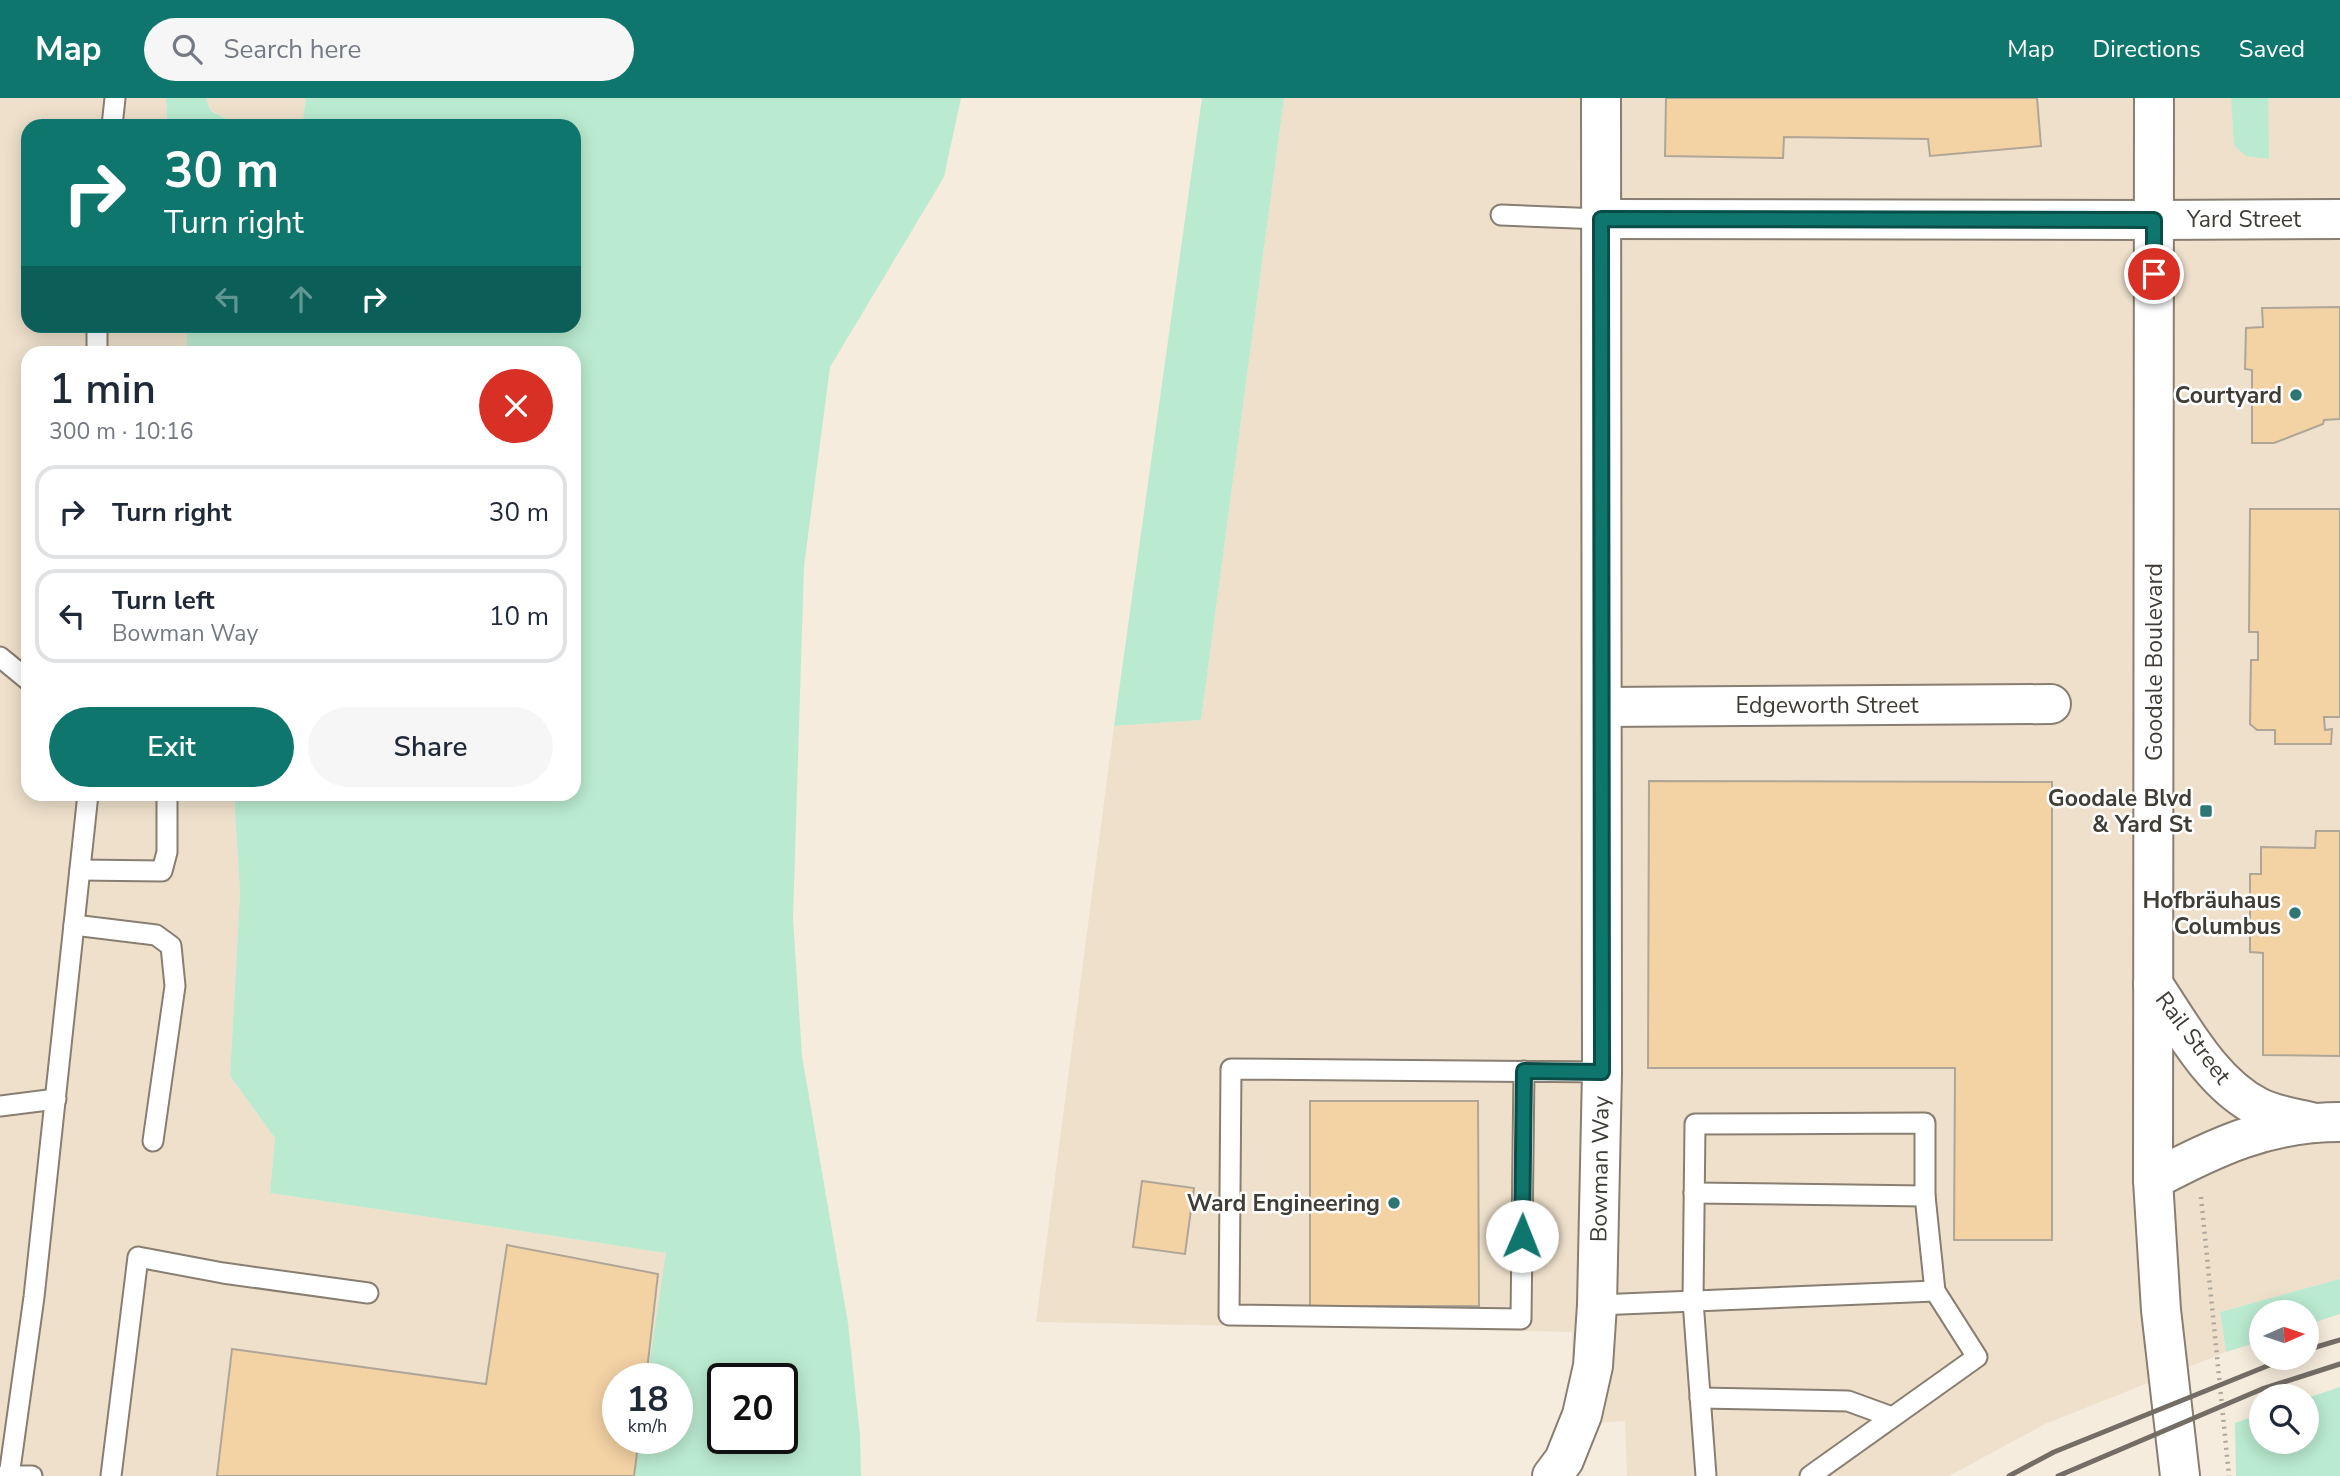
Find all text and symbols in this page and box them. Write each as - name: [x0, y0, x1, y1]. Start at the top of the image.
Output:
- search box: [144, 18, 634, 81]
- text: Map: [35, 27, 102, 72]
- icon: search: [168, 30, 206, 68]
- text: Search here: [224, 32, 361, 67]
- text: Map: [2007, 33, 2054, 65]
- text: Directions: [2092, 33, 2201, 65]
- text: Saved: [2239, 33, 2305, 65]
- text: 30 m: [164, 137, 279, 204]
- icon: right: [49, 147, 140, 238]
- text: Turn right: [164, 201, 304, 244]
- street label: Yard Street: [2186, 204, 2302, 235]
- pin: [2124, 244, 2184, 304]
- icon: arrive: [2135, 255, 2173, 293]
- icon: left: [209, 280, 247, 318]
- icon: ahead: [282, 280, 320, 318]
- icon: right: [355, 280, 393, 318]
- text: 1 min: [49, 361, 156, 418]
- button: close: [479, 369, 553, 443]
- place label: Courtyard: [2175, 380, 2282, 411]
- marker: Courtyard: [2288, 387, 2304, 403]
- text: 300 m · 10:16: [49, 416, 194, 447]
- icon: right: [53, 493, 91, 531]
- text: Turn right: [112, 495, 231, 530]
- text: 30 m: [489, 495, 549, 530]
- street label: Goodale Boulevard: [2139, 563, 2170, 761]
- text: Turn left: [112, 583, 215, 618]
- icon: left: [53, 597, 91, 635]
- text: 10 m: [489, 599, 549, 634]
- text: Bowman Way: [112, 618, 258, 649]
- street label: Edgeworth Street: [1736, 690, 1919, 721]
- button: Exit: [49, 707, 294, 787]
- button: Share: [308, 707, 553, 787]
- place label: Goodale Blvd & Yard St: [2048, 783, 2192, 840]
- marker: Goodale Blvd & Yard St: [2198, 803, 2214, 819]
- place label: Hofbräuhaus Columbus: [2143, 885, 2281, 942]
- marker: Hofbräuhaus Columbus: [2287, 905, 2303, 921]
- street label: Rail Street: [2148, 985, 2239, 1091]
- street label: Bowman Way: [1583, 1095, 1617, 1242]
- place label: Ward Engineering: [1187, 1188, 1380, 1219]
- marker: Ward Engineering: [1386, 1195, 1402, 1211]
- position arrow: [1485, 1199, 1559, 1273]
- north arrow: [2249, 1300, 2319, 1370]
- map controls: [2249, 1300, 2319, 1454]
- speed limit sign: 20: [707, 1363, 798, 1454]
- text: 18: [626, 1376, 669, 1423]
- button: search: [2249, 1384, 2319, 1454]
- text: km/h: [628, 1414, 667, 1438]

